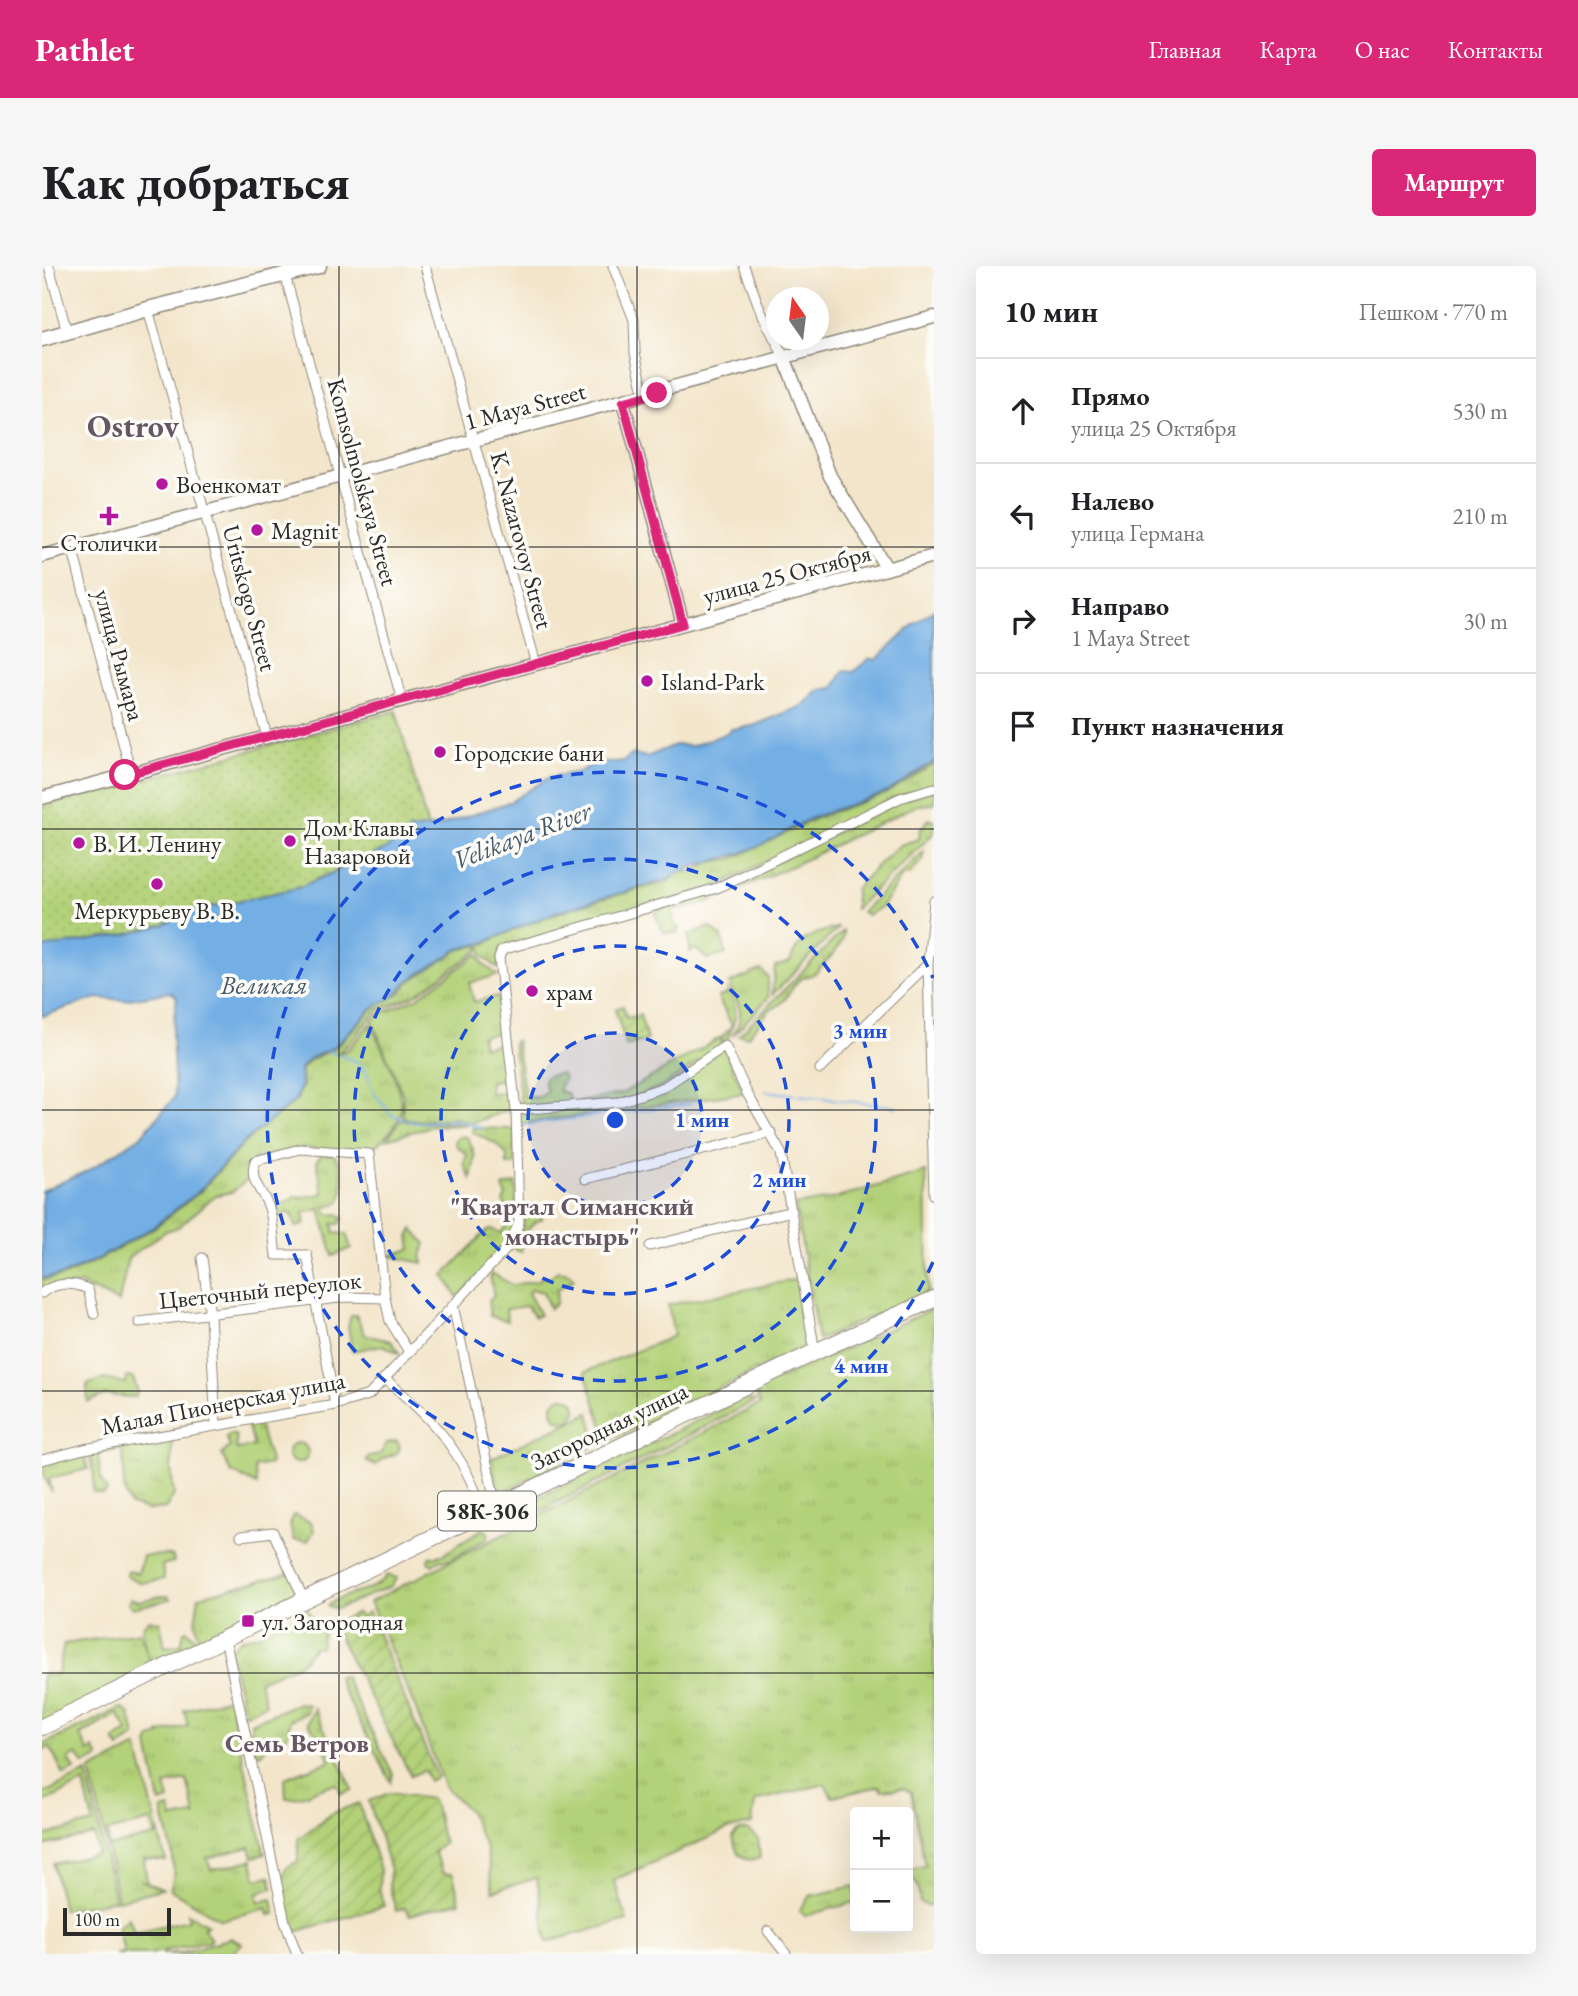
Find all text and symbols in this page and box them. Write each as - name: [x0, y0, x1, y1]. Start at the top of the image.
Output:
- text: Pathlet: [35, 28, 134, 71]
- text: Главная: [1148, 34, 1222, 65]
- text: Карта: [1260, 34, 1317, 65]
- text: О нас: [1355, 34, 1410, 65]
- text: Контакты: [1448, 34, 1543, 65]
- button: Маршрут: [1372, 149, 1536, 216]
- text: Как добраться: [42, 150, 350, 214]
- north arrow: [766, 287, 829, 350]
- text: 10 мин: [1004, 292, 1098, 331]
- text: Пешком · 770 m: [1359, 297, 1508, 327]
- street label: Komsolmolskaya Street: [320, 375, 406, 590]
- street label: 1 Maya Street: [461, 375, 589, 437]
- route end: [641, 377, 672, 408]
- text: Прямо: [1071, 379, 1150, 413]
- icon: ahead: [1004, 392, 1042, 430]
- text: 530 m: [1452, 396, 1508, 426]
- district label: Ostrov: [87, 405, 179, 447]
- text: улица 25 Октября: [1071, 413, 1236, 443]
- street label: K. Nazarovoy Street: [483, 448, 561, 632]
- place label: Военкомат: [176, 469, 281, 500]
- marker: Военкомат: [154, 476, 170, 492]
- text: Налево: [1071, 484, 1154, 518]
- icon: left: [1004, 497, 1042, 535]
- text: 210 m: [1452, 501, 1508, 531]
- marker: Столички: [101, 508, 117, 524]
- place label: Magnit: [271, 515, 339, 546]
- text: улица Германа: [1071, 518, 1205, 548]
- street label: Uritskogo Street: [216, 522, 284, 675]
- marker: Magnit: [249, 522, 265, 538]
- place label: Столички: [60, 527, 158, 558]
- street label: улица 25 Октября: [700, 537, 875, 611]
- street label: улица Рымара: [88, 586, 153, 725]
- text: Направо: [1071, 589, 1169, 623]
- icon: right: [1004, 602, 1042, 640]
- text: 30 m: [1463, 606, 1508, 636]
- text: 1 Maya Street: [1071, 623, 1190, 653]
- place label: Island-Park: [661, 666, 765, 697]
- marker: Island-Park: [639, 673, 655, 689]
- icon: arrive: [1004, 707, 1042, 745]
- text: Пункт назначения: [1071, 709, 1284, 743]
- place label: Городские бани: [454, 737, 604, 768]
- marker: Городские бани: [432, 744, 448, 760]
- route start: [109, 759, 140, 790]
- water label: Velikaya River: [448, 793, 597, 877]
- place label: Дом Клавы Назаровой: [304, 812, 415, 871]
- place label: В. И. Ленину: [93, 828, 222, 859]
- marker: Дом Клавы Назаровой: [282, 833, 298, 849]
- marker: В. И. Ленину: [71, 835, 87, 851]
- marker: Меркурьеву В. В.: [149, 876, 165, 892]
- place label: Меркурьеву В. В.: [74, 895, 240, 926]
- water label: Великая: [220, 968, 307, 1002]
- place label: храм: [546, 976, 593, 1007]
- marker: храм: [524, 983, 540, 999]
- text: 3 мин: [833, 1017, 887, 1044]
- text: 1 мин: [675, 1106, 729, 1133]
- centre of rings: [603, 1108, 627, 1132]
- text: 2 мин: [752, 1166, 806, 1193]
- district label: "Квартал Симанский монастырь": [450, 1189, 694, 1253]
- street label: Цветочный переулок: [157, 1264, 363, 1316]
- text: 4 мин: [834, 1352, 888, 1379]
- street label: Малая Пионерская улица: [98, 1364, 348, 1442]
- street label: Загородная улица: [526, 1375, 693, 1477]
- road number: 58К-306: [438, 1492, 536, 1530]
- place label: ул. Загородная: [262, 1606, 404, 1637]
- marker: ул. Загородная: [240, 1613, 256, 1629]
- district label: Семь Ветров: [225, 1726, 369, 1760]
- map controls: [850, 1807, 913, 1933]
- button: +: [850, 1807, 913, 1870]
- button: −: [850, 1870, 913, 1933]
- scale bar: [63, 1905, 172, 1937]
- text: 100 m: [74, 1907, 120, 1932]

